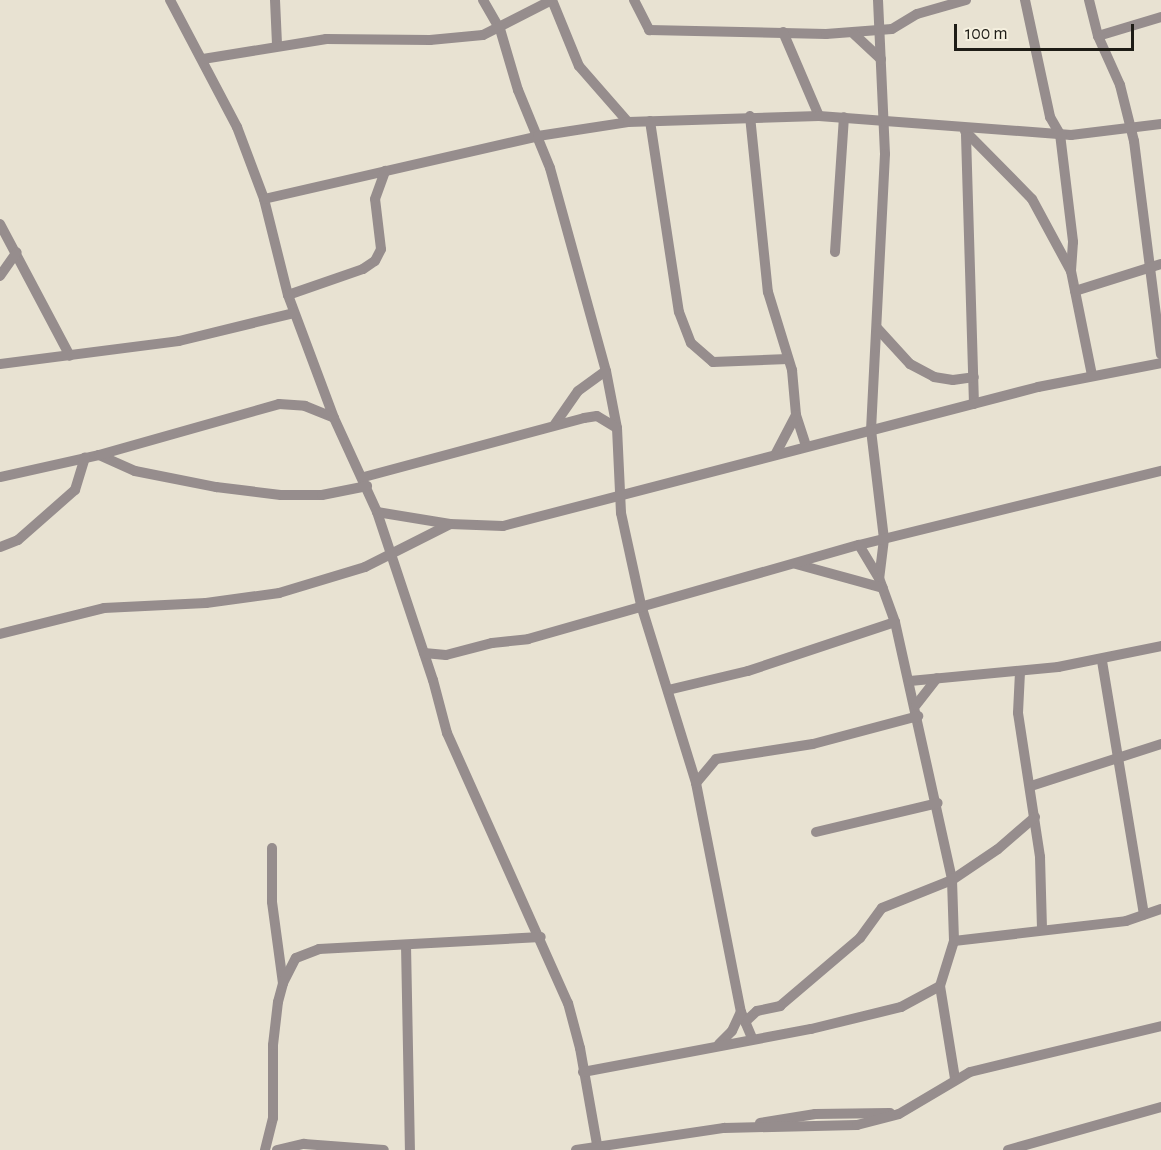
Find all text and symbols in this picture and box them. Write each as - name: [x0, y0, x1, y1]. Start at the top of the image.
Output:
- scale bar: [957, 12, 1137, 50]
- text: 100 m: [965, 25, 1008, 43]

